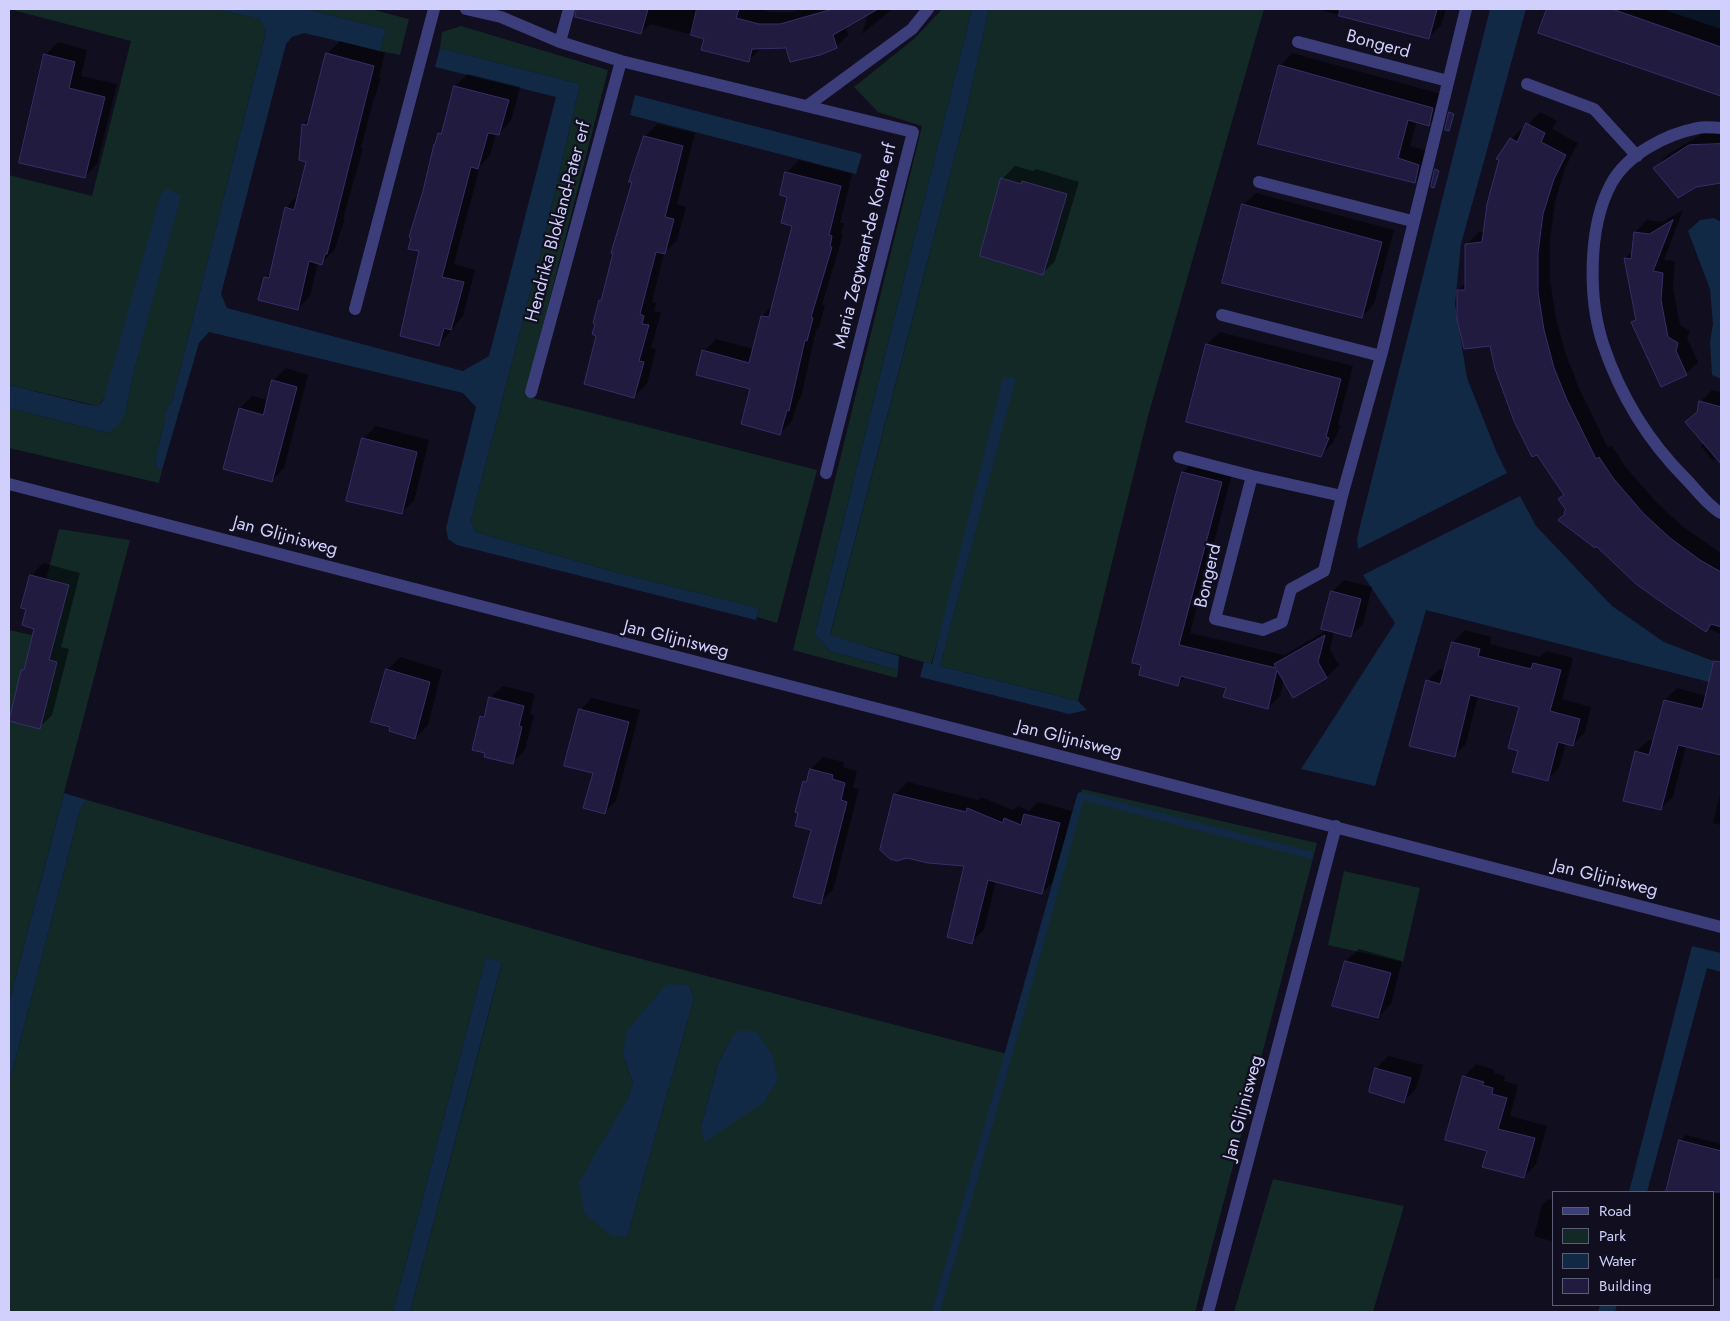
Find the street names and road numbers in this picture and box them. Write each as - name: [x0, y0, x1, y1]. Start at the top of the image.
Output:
- street label: Bongerd: [1344, 26, 1412, 64]
- street label: Hendrika Blokland-Pater erf: [522, 119, 596, 325]
- street label: Maria Zegwaart-de Korte erf: [830, 141, 902, 351]
- street label: Jan Glijnisweg: [230, 513, 340, 561]
- street label: Bongerd: [1191, 542, 1227, 610]
- street label: Jan Glijnisweg: [621, 616, 731, 664]
- street label: Jan Glijnisweg: [1014, 716, 1124, 764]
- street label: Jan Glijnisweg: [1550, 855, 1660, 903]
- street label: Jan Glijnisweg: [1220, 1053, 1268, 1163]

